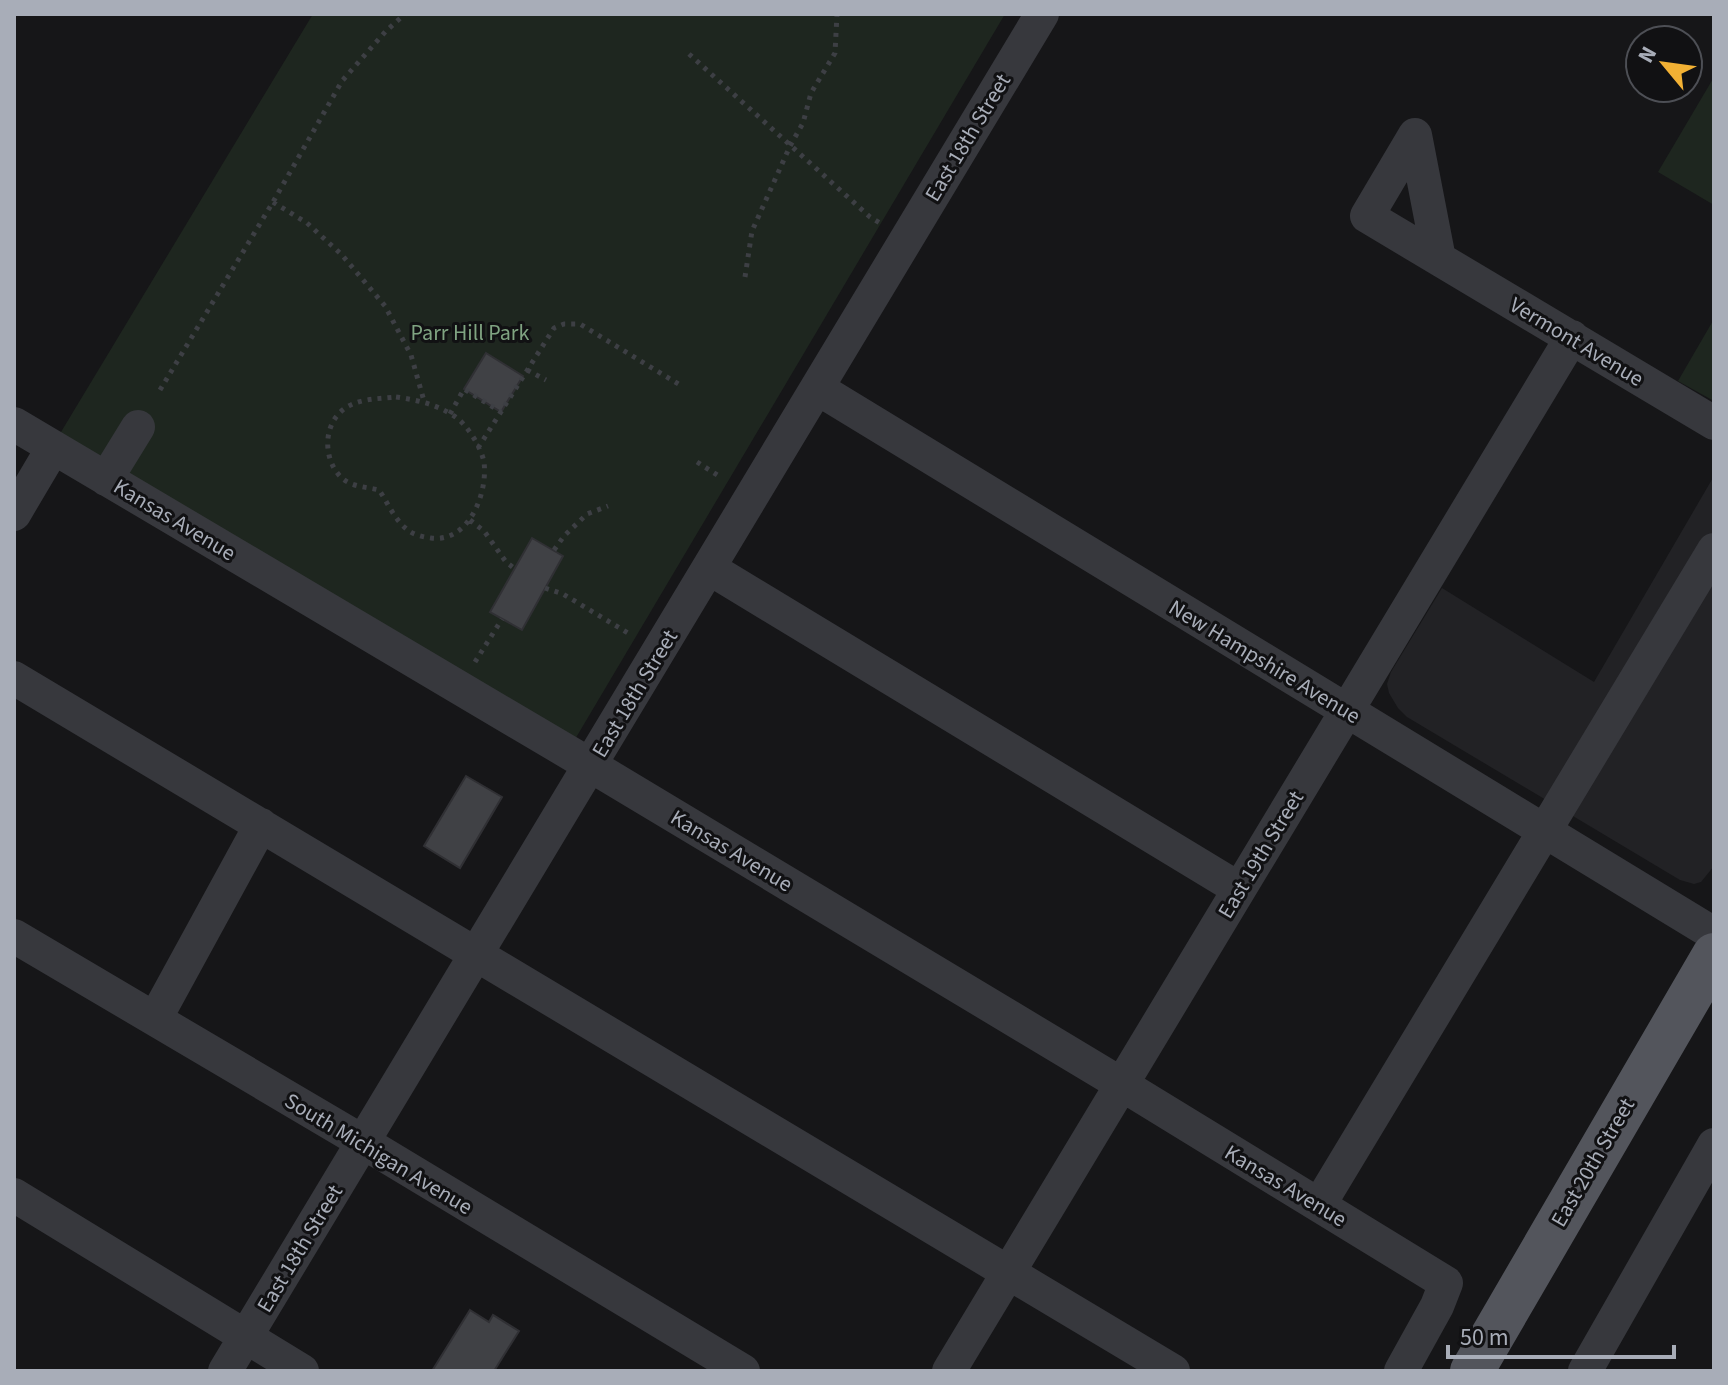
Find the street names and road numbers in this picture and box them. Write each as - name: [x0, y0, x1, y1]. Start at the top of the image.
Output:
- street label: East 18th Street: [917, 67, 1019, 208]
- street label: Vermont Avenue: [1503, 289, 1650, 395]
- street label: Kansas Avenue: [107, 471, 242, 569]
- street label: New Hampshire Avenue: [1163, 592, 1366, 732]
- street label: East 18th Street: [584, 623, 686, 764]
- street label: East 19th Street: [1210, 784, 1312, 925]
- street label: Kansas Avenue: [664, 802, 799, 900]
- street label: South Michigan Avenue: [278, 1085, 479, 1223]
- street label: East 20th Street: [1543, 1092, 1643, 1233]
- street label: Kansas Avenue: [1218, 1137, 1353, 1235]
- street label: East 18th Street: [249, 1178, 351, 1319]

